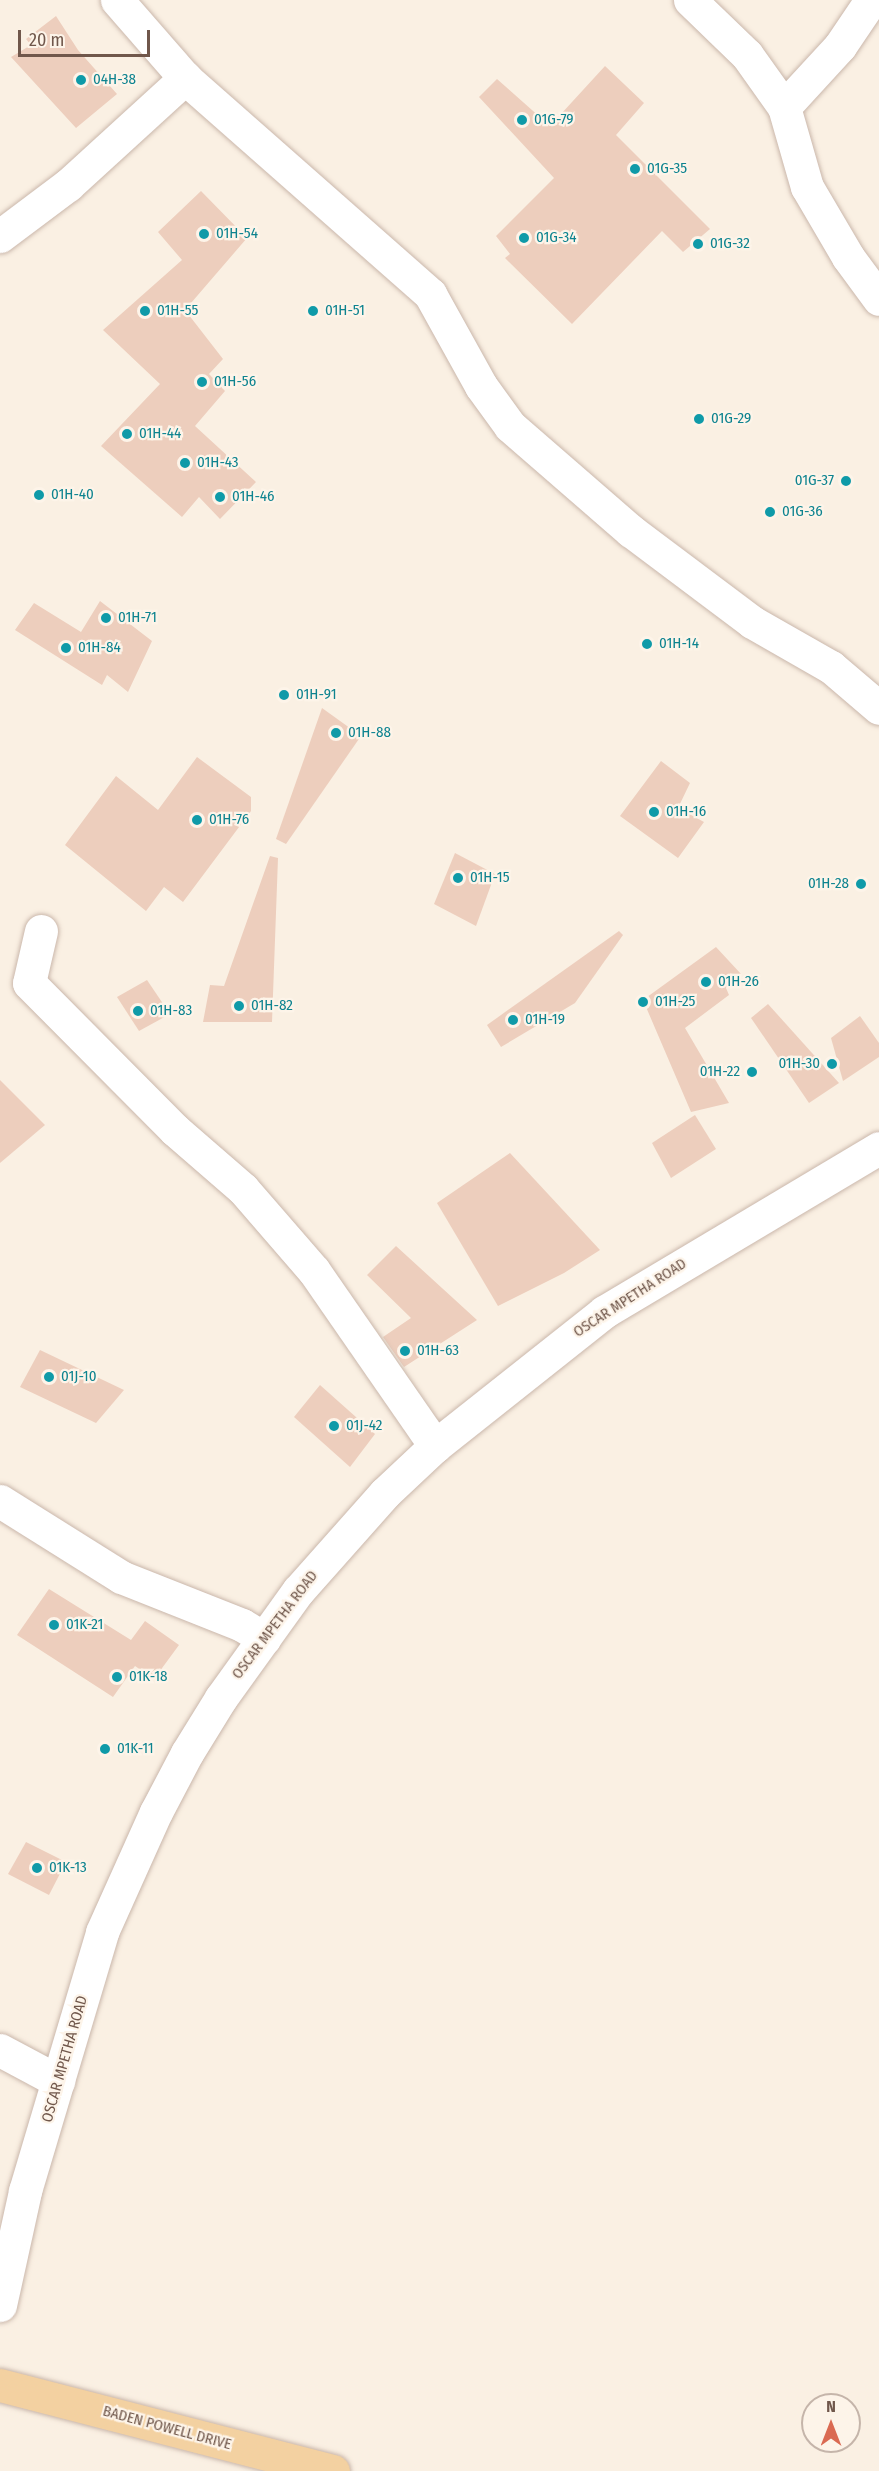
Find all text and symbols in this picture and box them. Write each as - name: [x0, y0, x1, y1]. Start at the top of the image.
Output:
- scale bar: [21, 18, 153, 56]
- text: 20 m: [29, 29, 64, 51]
- place label: 04H-38: [93, 71, 136, 89]
- marker: 04H-38: [74, 73, 88, 87]
- place label: 01G-79: [534, 111, 574, 129]
- marker: 01G-79: [515, 113, 529, 127]
- place label: 01G-35: [647, 160, 687, 178]
- marker: 01G-35: [628, 162, 642, 176]
- place label: 01H-54: [216, 225, 258, 243]
- marker: 01H-54: [197, 227, 211, 241]
- place label: 01G-34: [536, 229, 576, 247]
- marker: 01G-34: [517, 231, 531, 245]
- place label: 01G-32: [710, 235, 750, 253]
- marker: 01G-32: [691, 237, 705, 251]
- place label: 01H-55: [157, 302, 198, 320]
- place label: 01H-51: [325, 302, 365, 320]
- marker: 01H-55: [138, 304, 152, 318]
- marker: 01H-51: [306, 304, 320, 318]
- place label: 01H-56: [214, 373, 256, 391]
- marker: 01H-56: [195, 375, 209, 389]
- place label: 01G-29: [711, 410, 751, 428]
- marker: 01G-29: [692, 412, 706, 426]
- place label: 01H-44: [139, 425, 181, 443]
- marker: 01H-44: [120, 427, 134, 441]
- place label: 01H-43: [197, 454, 239, 472]
- marker: 01H-43: [178, 456, 192, 470]
- place label: 01G-37: [795, 472, 834, 490]
- marker: 01G-37: [839, 474, 853, 488]
- place label: 01H-40: [51, 486, 94, 504]
- marker: 01H-40: [32, 488, 46, 502]
- place label: 01H-46: [232, 488, 274, 506]
- marker: 01H-46: [213, 490, 227, 504]
- place label: 01G-36: [782, 503, 823, 521]
- marker: 01G-36: [763, 505, 777, 519]
- place label: 01H-71: [118, 609, 157, 627]
- marker: 01H-71: [99, 611, 113, 625]
- place label: 01H-14: [659, 635, 699, 653]
- marker: 01H-14: [640, 637, 654, 651]
- place label: 01H-84: [78, 639, 121, 657]
- marker: 01H-84: [59, 641, 73, 655]
- place label: 01H-91: [296, 686, 337, 704]
- marker: 01H-91: [277, 688, 291, 702]
- place label: 01H-88: [348, 724, 391, 742]
- marker: 01H-88: [329, 726, 343, 740]
- place label: 01H-16: [666, 803, 706, 821]
- marker: 01H-16: [647, 805, 661, 819]
- place label: 01H-76: [209, 811, 249, 829]
- marker: 01H-76: [190, 813, 204, 827]
- place label: 01H-15: [470, 869, 510, 887]
- marker: 01H-15: [451, 871, 465, 885]
- place label: 01H-28: [808, 875, 849, 893]
- marker: 01H-28: [854, 877, 868, 891]
- place label: 01H-26: [718, 973, 759, 991]
- marker: 01H-26: [699, 975, 713, 989]
- place label: 01H-25: [655, 993, 695, 1011]
- marker: 01H-25: [636, 995, 650, 1009]
- place label: 01H-82: [251, 997, 293, 1015]
- marker: 01H-82: [232, 999, 246, 1013]
- place label: 01H-83: [150, 1002, 192, 1020]
- marker: 01H-83: [131, 1004, 145, 1018]
- place label: 01H-19: [525, 1011, 565, 1029]
- marker: 01H-19: [506, 1013, 520, 1027]
- place label: 01H-30: [778, 1055, 820, 1073]
- marker: 01H-30: [825, 1057, 839, 1071]
- place label: 01H-22: [700, 1063, 740, 1081]
- marker: 01H-22: [745, 1065, 759, 1079]
- street label: OSCAR MPETHA ROAD: [570, 1255, 690, 1341]
- place label: 01H-63: [417, 1342, 459, 1360]
- marker: 01H-63: [398, 1344, 412, 1358]
- place label: 01J-10: [61, 1368, 97, 1386]
- marker: 01J-10: [42, 1370, 56, 1384]
- place label: 01J-42: [346, 1417, 382, 1435]
- marker: 01J-42: [327, 1419, 341, 1433]
- street label: OSCAR MPETHA ROAD: [228, 1567, 322, 1683]
- place label: 01K-21: [66, 1616, 103, 1634]
- marker: 01K-21: [47, 1618, 61, 1632]
- place label: 01K-18: [129, 1668, 168, 1686]
- marker: 01K-18: [110, 1670, 124, 1684]
- place label: 01K-11: [117, 1740, 154, 1758]
- marker: 01K-11: [98, 1742, 112, 1756]
- place label: 01K-13: [49, 1859, 87, 1877]
- marker: 01K-13: [30, 1861, 44, 1875]
- street label: OSCAR MPETHA ROAD: [38, 1994, 92, 2124]
- north arrow: [801, 2393, 861, 2453]
- text: N: [826, 2397, 836, 2416]
- street label: BADEN POWELL DRIVE: [101, 2402, 233, 2454]

